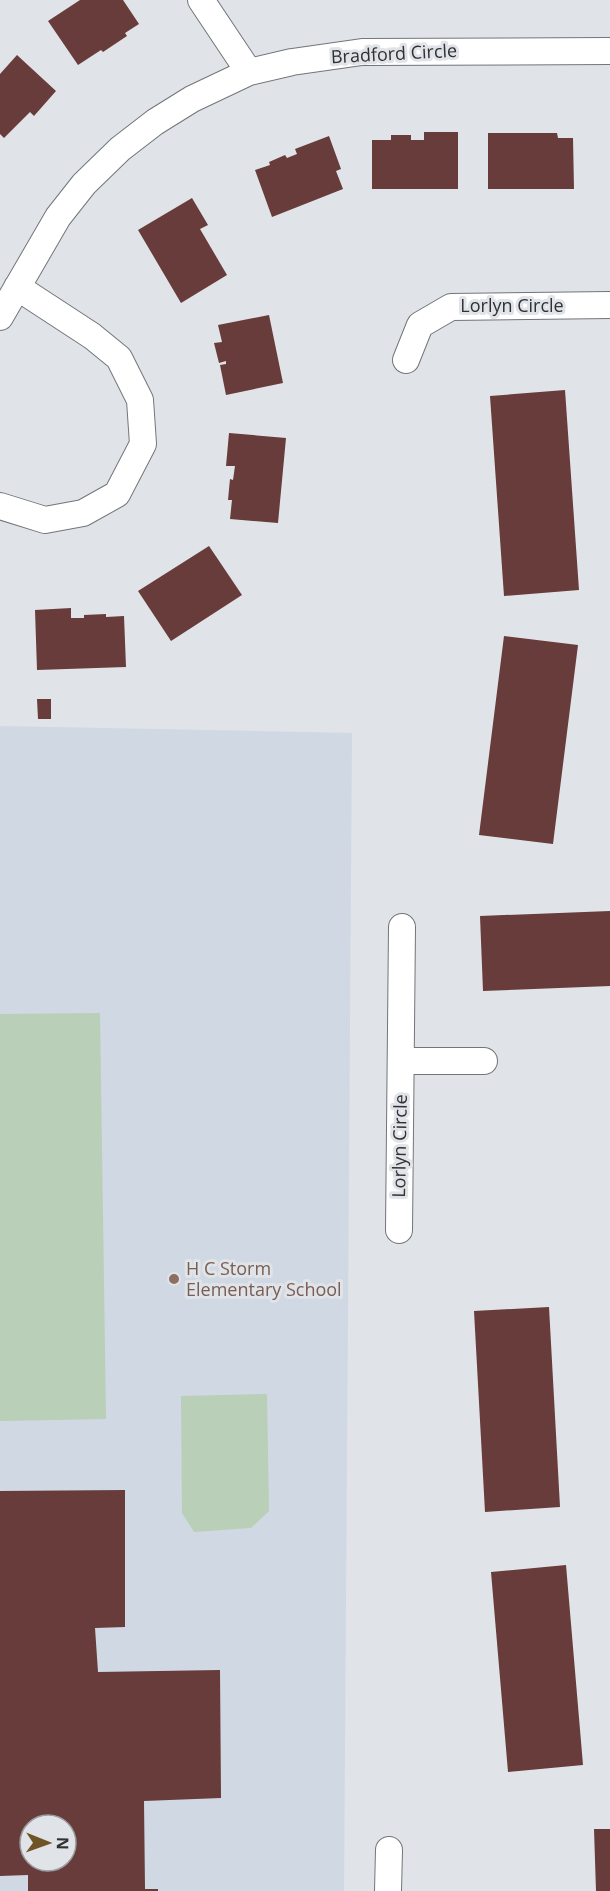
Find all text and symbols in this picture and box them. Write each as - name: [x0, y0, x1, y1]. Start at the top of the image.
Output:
- street label: Bradford Circle: [330, 38, 458, 68]
- street label: Lorlyn Circle: [460, 293, 564, 317]
- street label: Lorlyn Circle: [386, 1094, 412, 1198]
- place label: H C Storm Elementary School: [186, 1256, 342, 1301]
- marker: H C Storm Elementary School: [167, 1272, 181, 1286]
- north arrow: [18, 1813, 78, 1873]
- text: N: [52, 1837, 74, 1850]

